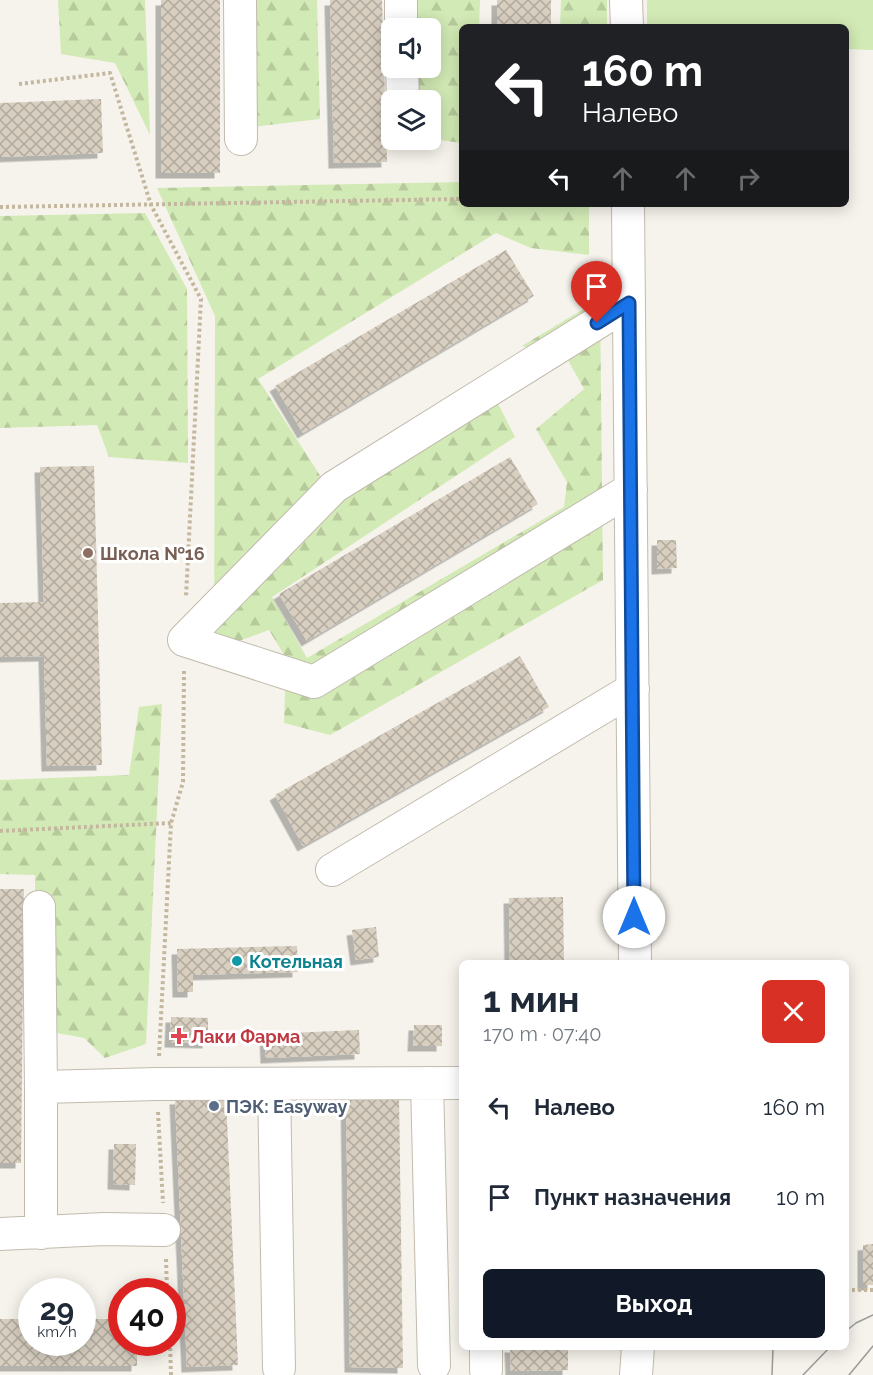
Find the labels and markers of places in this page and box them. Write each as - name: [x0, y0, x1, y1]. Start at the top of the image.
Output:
- pin: [571, 261, 622, 323]
- place label: Школа №16: [100, 543, 205, 564]
- marker: Школа №16: [81, 546, 95, 560]
- place label: Котельная: [249, 951, 343, 972]
- marker: Котельная: [230, 954, 244, 968]
- place label: Лаки Фарма: [191, 1026, 300, 1047]
- marker: Лаки Фарма: [172, 1029, 186, 1043]
- place label: ПЭК: Easyway: [226, 1096, 348, 1117]
- marker: ПЭК: Easyway: [207, 1099, 221, 1113]

